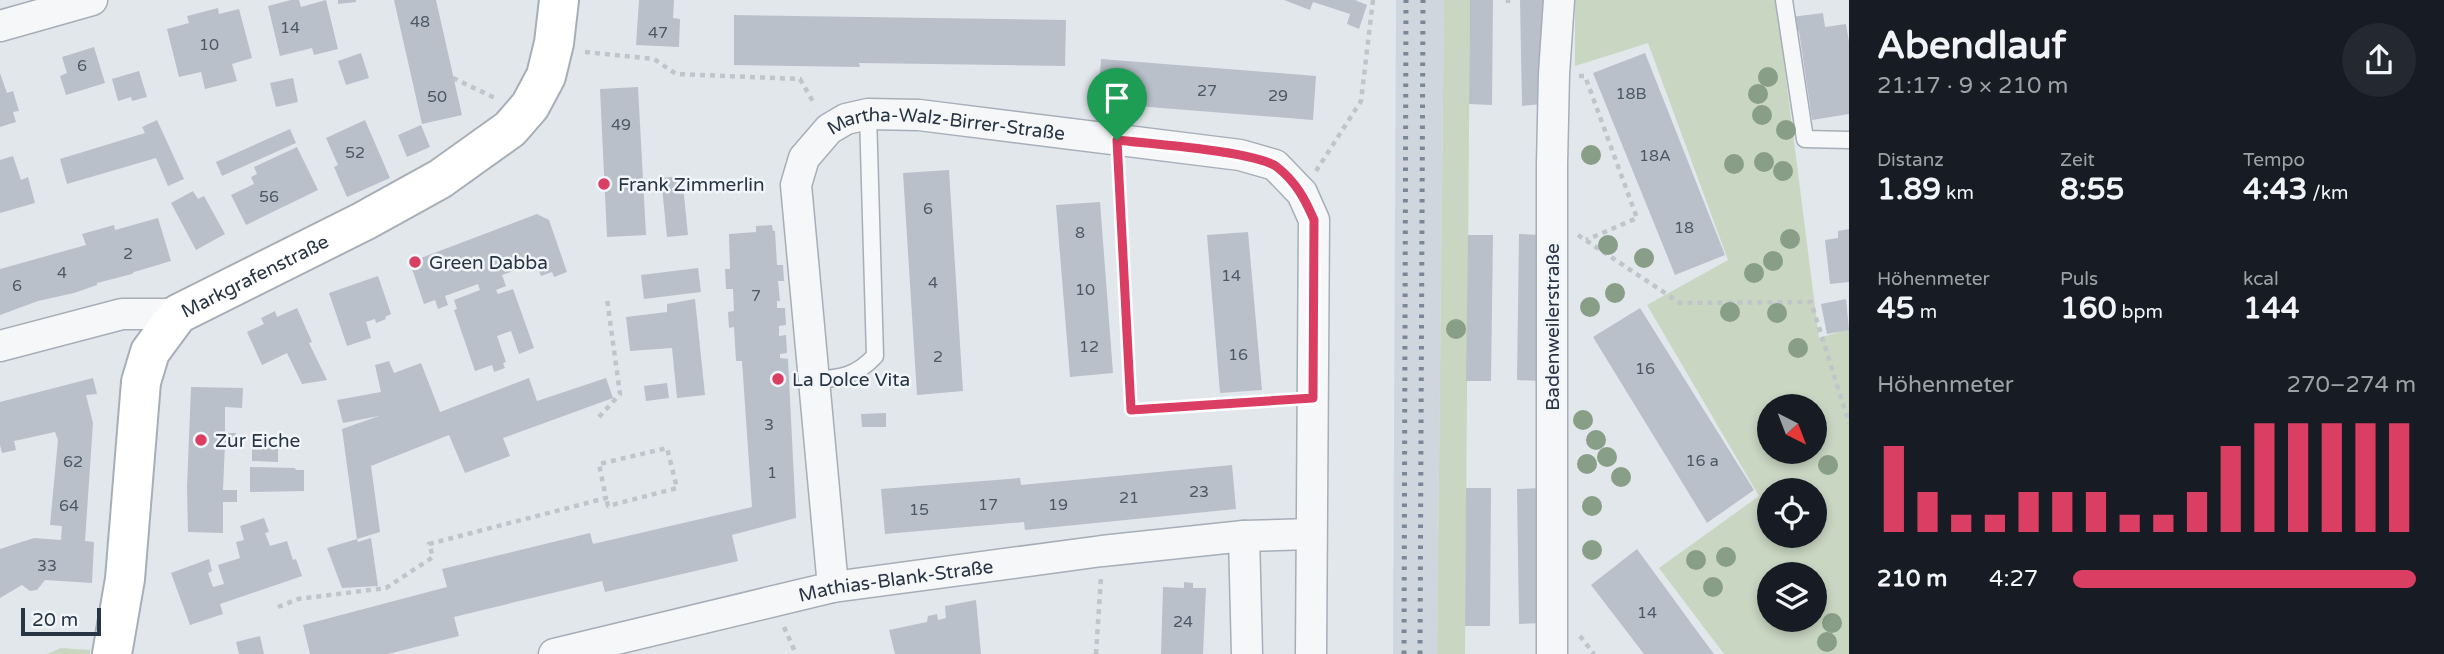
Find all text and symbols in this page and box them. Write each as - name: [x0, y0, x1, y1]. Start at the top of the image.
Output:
- house number: 48: [410, 12, 430, 32]
- house number: 14: [280, 18, 300, 38]
- house number: 47: [648, 23, 668, 43]
- text: Abendlauf: [1877, 23, 2066, 69]
- button: share: [2342, 23, 2416, 97]
- house number: 10: [199, 35, 219, 55]
- house number: 6: [77, 56, 87, 76]
- pin: [1087, 68, 1147, 140]
- text: 21:17 · 9 × 210 m: [1877, 72, 2068, 100]
- icon: arrive: [1098, 79, 1136, 117]
- house number: 27: [1197, 81, 1217, 101]
- house number: 18B: [1615, 84, 1647, 104]
- house number: 29: [1268, 86, 1288, 106]
- house number: 50: [427, 87, 447, 107]
- street label: Martha-Walz-Birrer-Straße: [823, 104, 1066, 145]
- house number: 49: [611, 115, 631, 135]
- house number: 52: [345, 143, 365, 163]
- house number: 18A: [1639, 146, 1671, 166]
- text: Distanz: [1877, 149, 1944, 171]
- text: Zeit: [2060, 149, 2095, 171]
- text: Tempo: [2243, 149, 2305, 171]
- text: 1.89: [1877, 171, 1941, 208]
- text: 8:55: [2060, 171, 2124, 208]
- text: 4:43: [2243, 171, 2307, 208]
- place label: Frank Zimmerlin: [618, 174, 765, 196]
- marker: Frank Zimmerlin: [596, 176, 612, 192]
- text: km: [1941, 182, 1974, 204]
- text: /km: [2307, 182, 2348, 204]
- house number: 56: [259, 187, 279, 207]
- house number: 6: [923, 199, 933, 219]
- house number: 18: [1674, 218, 1694, 238]
- house number: 8: [1075, 223, 1085, 243]
- street label: Markgrafenstraße: [178, 231, 332, 323]
- street label: Badenweilerstraße: [1542, 243, 1564, 411]
- house number: 2: [123, 244, 133, 264]
- place label: Green Dabba: [429, 252, 548, 274]
- marker: Green Dabba: [407, 254, 423, 270]
- house number: 4: [57, 263, 67, 283]
- house number: 14: [1221, 266, 1241, 286]
- text: Höhenmeter: [1877, 268, 1990, 290]
- text: Puls: [2060, 268, 2098, 290]
- text: kcal: [2243, 268, 2279, 290]
- house number: 4: [928, 273, 938, 293]
- house number: 6: [12, 276, 22, 296]
- house number: 10: [1075, 280, 1095, 300]
- house number: 7: [751, 286, 761, 306]
- text: 45: [1877, 290, 1915, 327]
- text: 160: [2060, 290, 2117, 327]
- text: 144: [2243, 290, 2300, 327]
- text: m: [1915, 301, 1937, 323]
- text: bpm: [2117, 301, 2163, 323]
- house number: 12: [1079, 337, 1099, 357]
- house number: 16: [1228, 345, 1248, 365]
- house number: 2: [933, 347, 943, 367]
- house number: 16: [1635, 359, 1655, 379]
- place label: La Dolce Vita: [792, 369, 910, 391]
- marker: La Dolce Vita: [770, 371, 786, 387]
- text: Höhenmeter: [1877, 371, 2014, 399]
- text: 270–274 m: [2287, 371, 2416, 399]
- north arrow: [1757, 394, 1827, 464]
- map controls: [1757, 394, 1827, 632]
- house number: 3: [764, 415, 774, 435]
- place label: Zur Eiche: [215, 430, 300, 452]
- marker: Zur Eiche: [193, 432, 209, 448]
- house number: 16 a: [1685, 451, 1719, 471]
- house number: 62: [63, 452, 83, 472]
- house number: 1: [767, 463, 777, 483]
- button: locate: [1757, 478, 1827, 548]
- house number: 23: [1189, 482, 1209, 502]
- house number: 21: [1119, 488, 1139, 508]
- house number: 17: [978, 495, 998, 515]
- house number: 19: [1048, 495, 1068, 515]
- house number: 64: [59, 496, 79, 516]
- house number: 15: [909, 500, 929, 520]
- house number: 33: [37, 556, 57, 576]
- street label: Mathias-Blank-Straße: [796, 556, 995, 607]
- button: layers: [1757, 562, 1827, 632]
- text: 210 m: [1877, 565, 1947, 593]
- text: 4:27: [1989, 565, 2038, 593]
- house number: 14: [1637, 603, 1657, 623]
- scale bar: [21, 605, 102, 637]
- text: 20 m: [32, 609, 78, 631]
- house number: 24: [1173, 612, 1193, 632]

